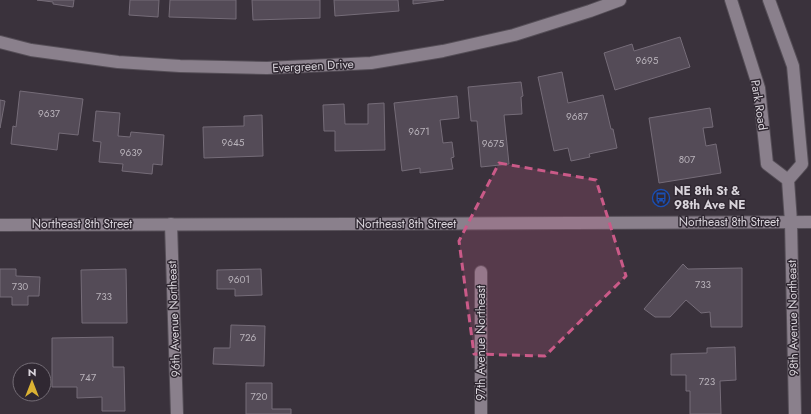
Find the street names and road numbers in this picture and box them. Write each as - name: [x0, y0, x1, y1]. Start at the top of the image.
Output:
- street label: Evergreen Drive: [272, 55, 354, 77]
- street label: Park Road: [746, 78, 772, 132]
- street label: Northeast 8th Street: [679, 213, 779, 231]
- street label: Northeast 8th Street: [32, 215, 132, 233]
- street label: Northeast 8th Street: [356, 215, 456, 233]
- street label: 96th Avenue Northeast: [163, 260, 185, 377]
- street label: 98th Avenue Northeast: [783, 260, 803, 376]
- street label: 97th Avenue Northeast: [472, 285, 490, 401]

